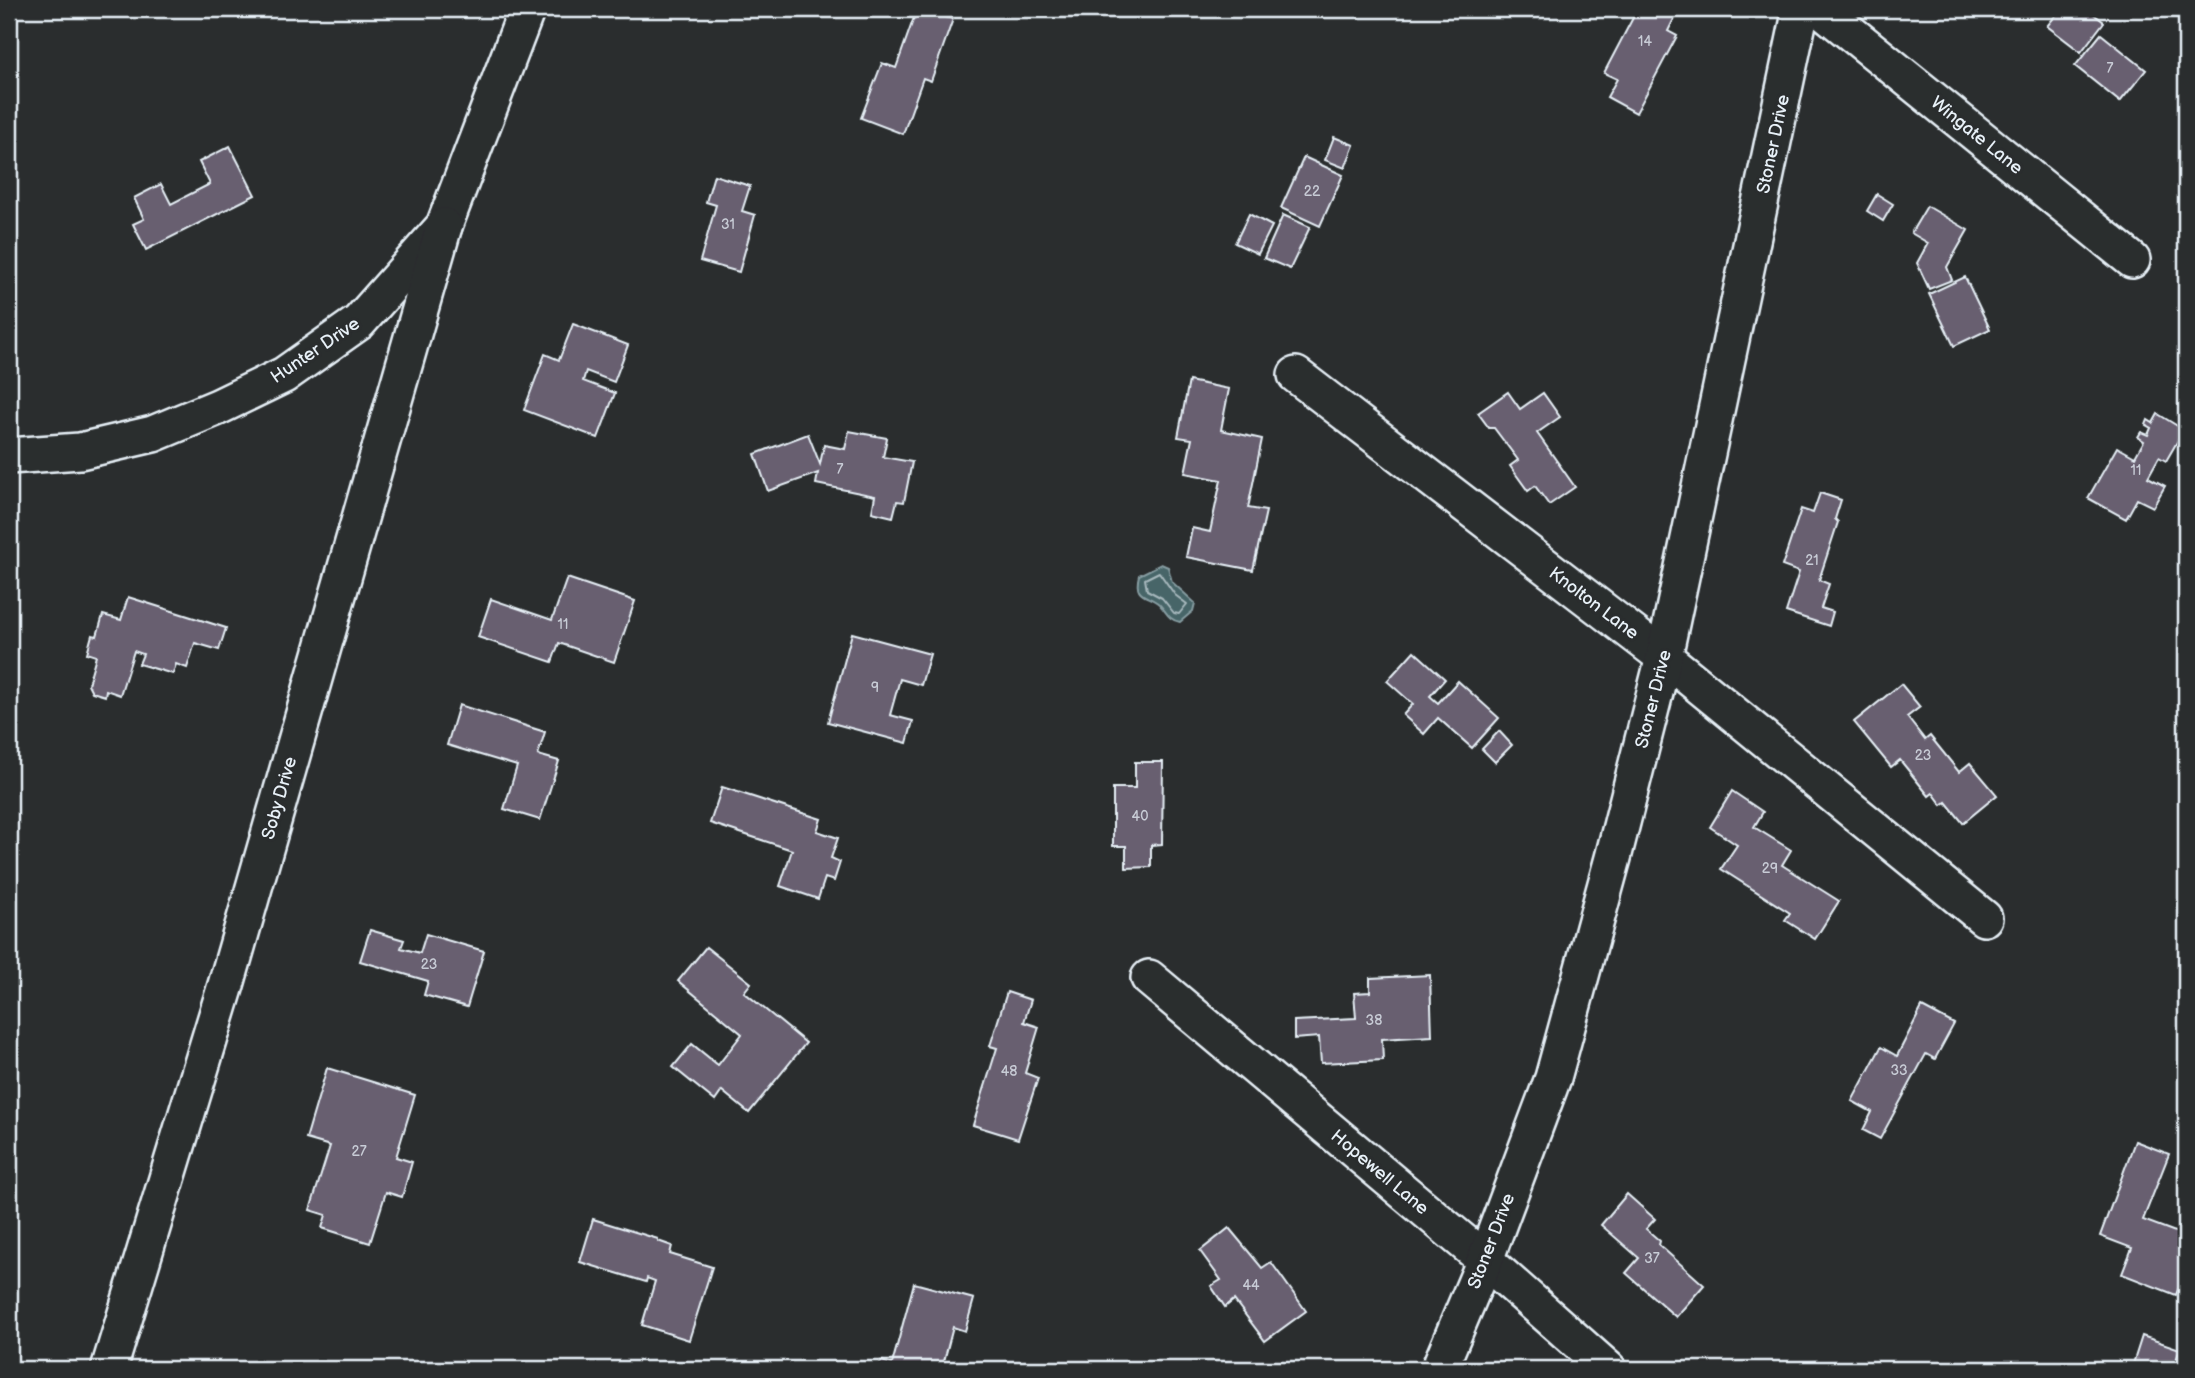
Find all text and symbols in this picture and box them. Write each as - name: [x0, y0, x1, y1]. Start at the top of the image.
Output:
- house number: 14: [1638, 33, 1652, 50]
- house number: 7: [2107, 60, 2114, 77]
- street label: Stoner Drive: [1753, 92, 1794, 195]
- street label: Wingate Lane: [1927, 92, 2027, 179]
- house number: 22: [1304, 183, 1321, 200]
- house number: 31: [721, 216, 735, 233]
- street label: Hunter Drive: [267, 313, 364, 388]
- house number: 7: [837, 461, 844, 478]
- house number: 11: [2131, 462, 2141, 479]
- house number: 21: [1805, 552, 1819, 569]
- street label: Knolton Lane: [1545, 563, 1643, 644]
- house number: 11: [558, 616, 568, 633]
- street label: Stoner Drive: [1631, 647, 1676, 750]
- house number: 9: [871, 679, 879, 696]
- house number: 23: [1915, 747, 1931, 764]
- street label: Soby Drive: [258, 754, 301, 842]
- house number: 40: [1132, 808, 1148, 825]
- house number: 29: [1762, 860, 1778, 877]
- house number: 23: [421, 956, 437, 973]
- house number: 38: [1366, 1012, 1382, 1029]
- house number: 33: [1890, 1062, 1908, 1079]
- house number: 48: [1001, 1063, 1017, 1080]
- street label: Hopewell Lane: [1327, 1126, 1433, 1219]
- house number: 27: [351, 1143, 367, 1160]
- street label: Stoner Drive: [1464, 1190, 1519, 1292]
- house number: 37: [1644, 1250, 1660, 1267]
- house number: 44: [1242, 1277, 1260, 1294]

